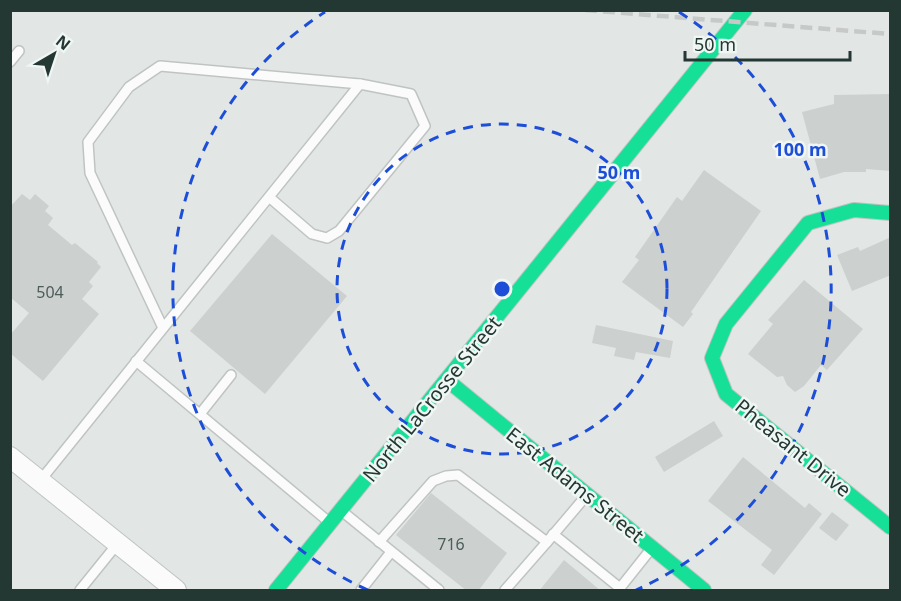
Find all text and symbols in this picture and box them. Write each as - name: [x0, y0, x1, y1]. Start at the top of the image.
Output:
- north arrow: [24, 24, 84, 84]
- scale bar: [685, 24, 850, 62]
- text: N: [51, 30, 75, 55]
- text: 50 m: [694, 32, 736, 56]
- text: 100 m: [773, 137, 827, 161]
- text: 50 m: [598, 160, 640, 184]
- centre of rings: [492, 279, 512, 299]
- house number: 504: [36, 281, 64, 303]
- street label: North LaCrosse Street: [356, 310, 507, 487]
- street label: Pheasant Drive: [730, 392, 857, 503]
- street label: East Adams Street: [501, 421, 650, 549]
- house number: 716: [437, 533, 465, 555]

